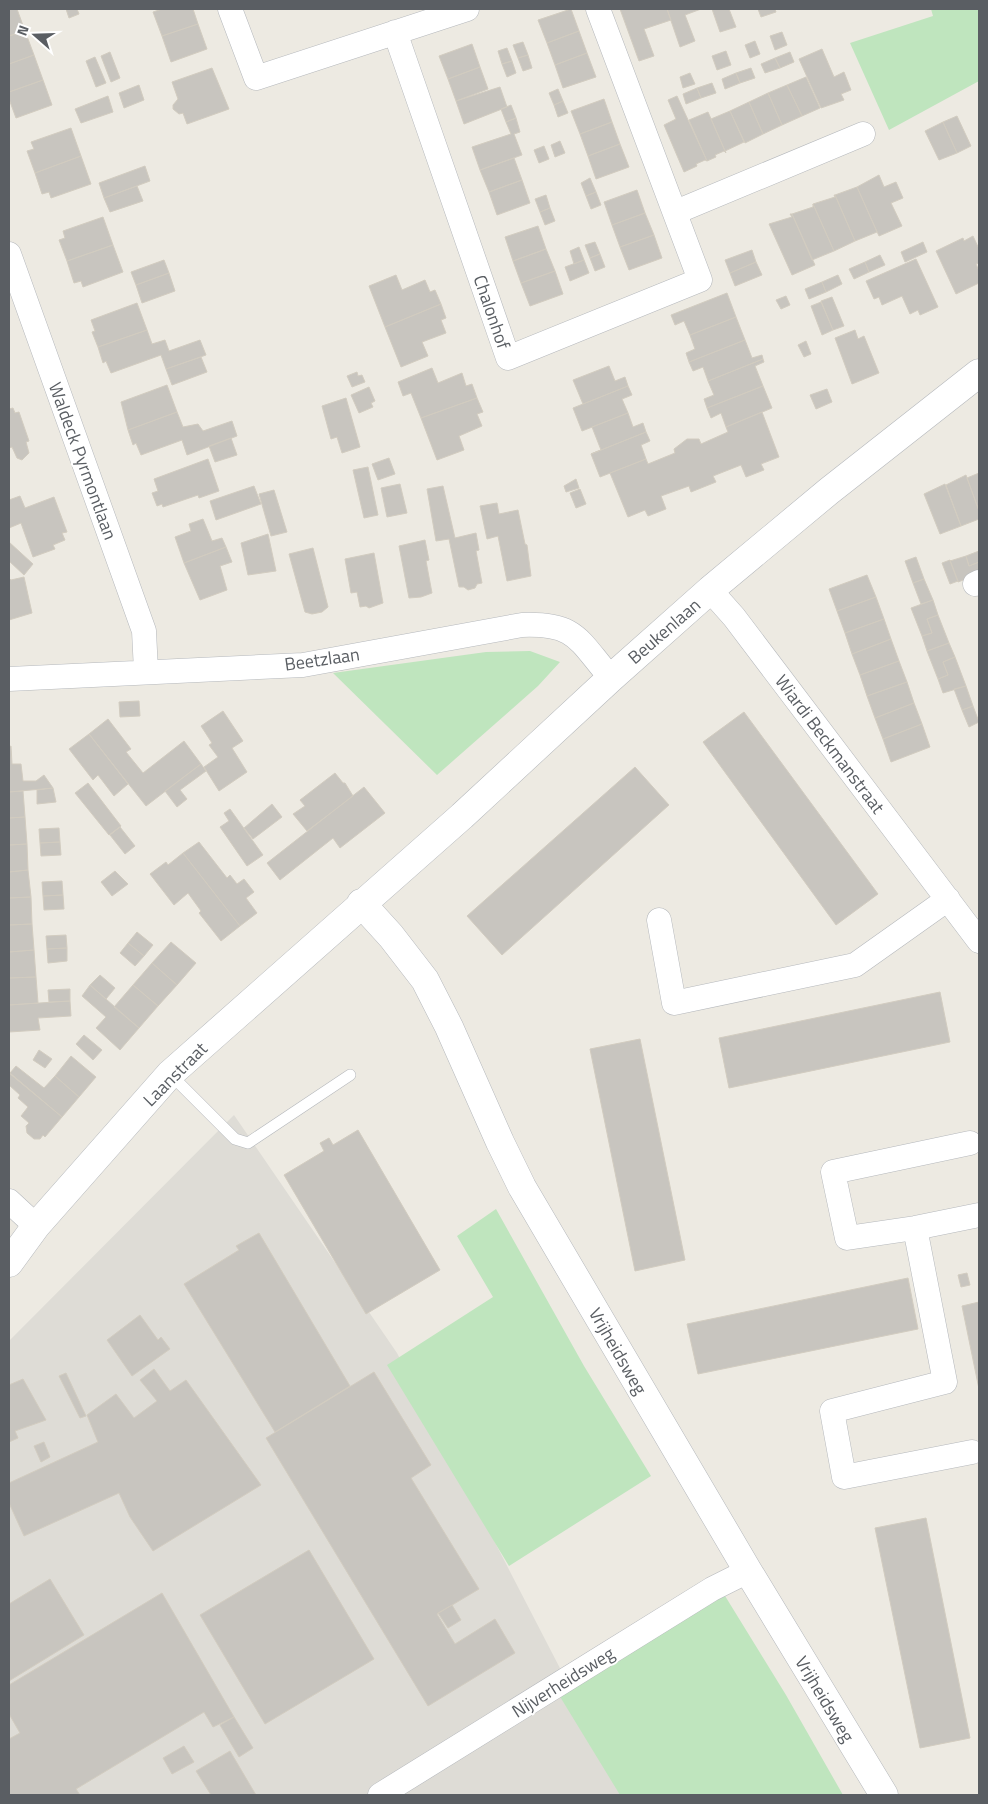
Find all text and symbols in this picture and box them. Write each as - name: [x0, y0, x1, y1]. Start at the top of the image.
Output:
- north arrow: [10, 10, 60, 60]
- text: N: [11, 22, 34, 39]
- street label: Chalonhof: [467, 271, 517, 353]
- street label: Waldeck Pyrmontlaan: [42, 378, 124, 544]
- street label: Beukenlaan: [622, 592, 706, 670]
- street label: Beetzlaan: [283, 640, 361, 678]
- street label: Wiardi Beckmanstraat: [769, 669, 892, 820]
- street label: Laanstraat: [137, 1035, 214, 1112]
- street label: Vrijheidsweg: [582, 1302, 654, 1400]
- street label: Nijverheidsweg: [507, 1640, 619, 1724]
- street label: Vrijheidsweg: [789, 1651, 861, 1747]

